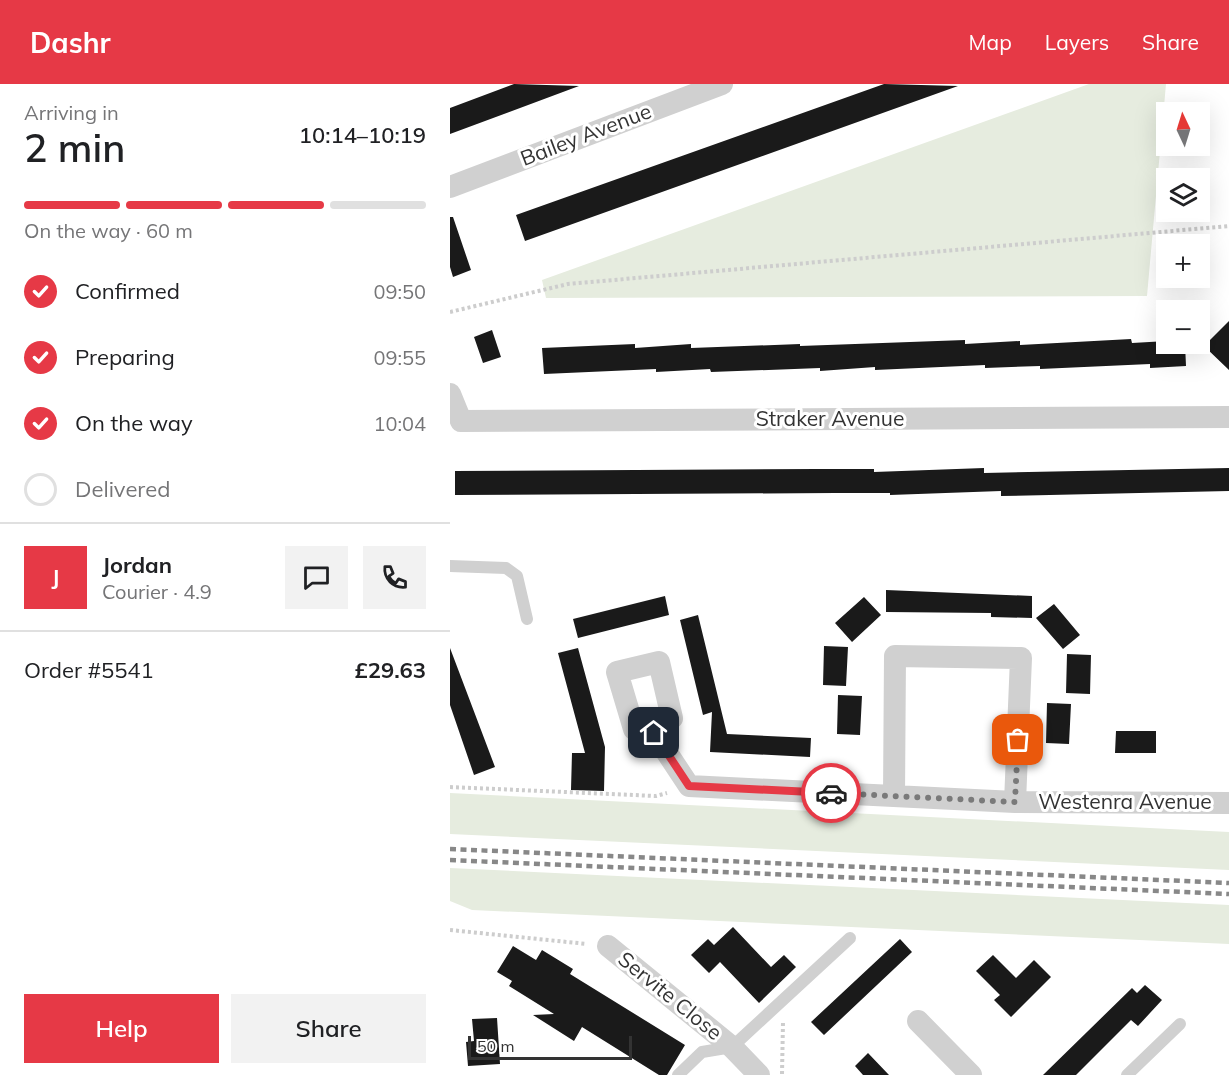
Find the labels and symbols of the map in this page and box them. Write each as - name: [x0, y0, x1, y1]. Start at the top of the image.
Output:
- street label: Bailey Avenue: [517, 97, 655, 171]
- north arrow: [1156, 102, 1210, 156]
- street label: Straker Avenue: [756, 405, 904, 431]
- pin: [628, 707, 679, 758]
- pin: [992, 714, 1043, 765]
- courier: [801, 763, 861, 823]
- street label: Westenra Avenue: [1038, 788, 1212, 814]
- street label: Servite Close: [613, 945, 728, 1045]
- scale bar: [468, 1033, 632, 1060]

